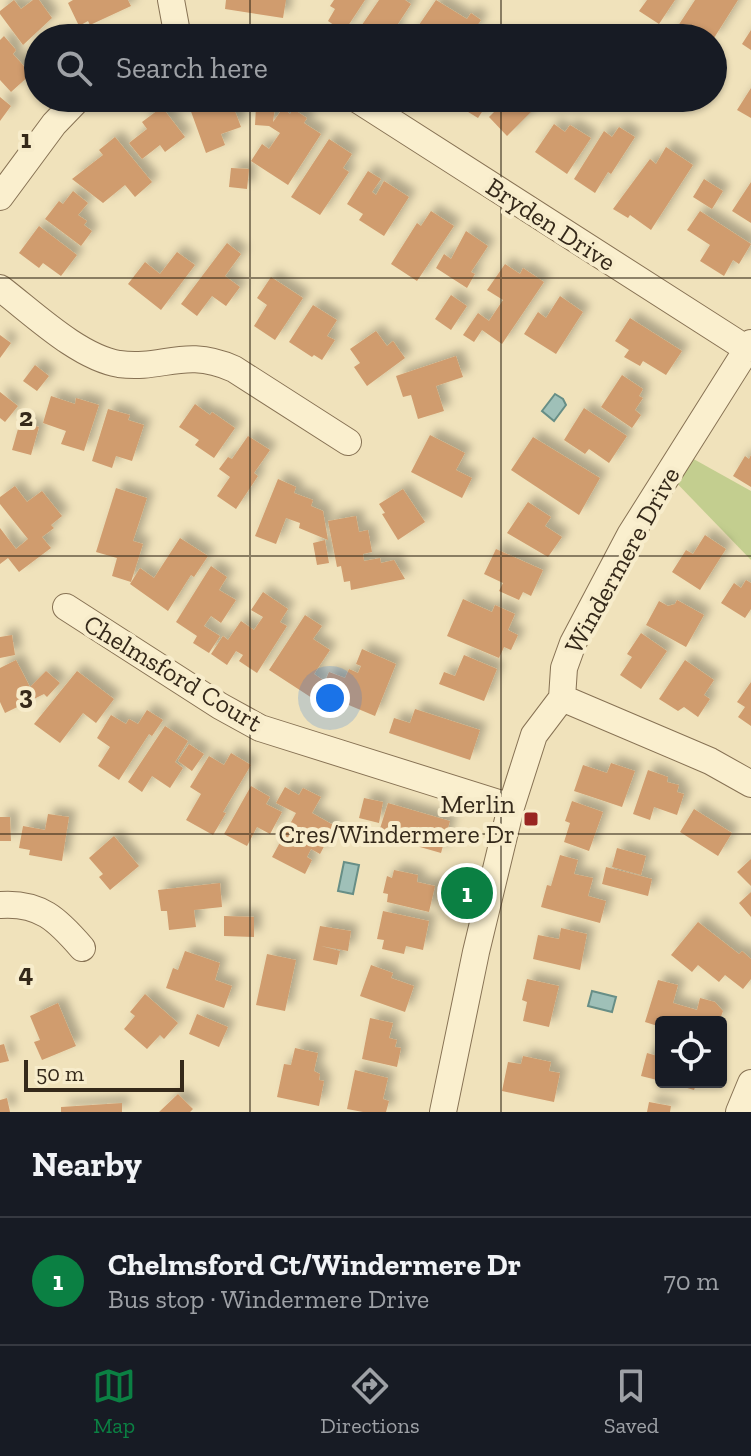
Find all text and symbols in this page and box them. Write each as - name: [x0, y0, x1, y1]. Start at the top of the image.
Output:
- search box: [24, 24, 727, 112]
- icon: search: [52, 46, 96, 90]
- text: Search here: [116, 50, 268, 86]
- text: 1: [21, 123, 32, 155]
- street label: Bryden Drive: [480, 170, 622, 278]
- text: 2: [19, 401, 33, 433]
- street label: Windermere Drive: [558, 461, 686, 659]
- street label: Chelmsford Court: [78, 607, 268, 739]
- your location: [310, 678, 350, 718]
- text: 3: [19, 679, 33, 711]
- place label: Merlin Cres/Windermere Dr: [278, 788, 515, 850]
- marker: Merlin Cres/Windermere Dr: [522, 810, 540, 828]
- pin: 1: [441, 863, 493, 923]
- text: 4: [19, 957, 34, 989]
- map controls: [655, 1016, 727, 1088]
- button: locate: [655, 1016, 727, 1088]
- scale bar: [24, 1056, 184, 1092]
- text: 50 m: [36, 1060, 84, 1087]
- text: Nearby: [32, 1144, 142, 1185]
- text: Chelmsford Ct/Windermere Dr: [108, 1247, 521, 1283]
- text: 1: [53, 1265, 63, 1297]
- text: 70 m: [663, 1265, 719, 1297]
- text: Bus stop · Windermere Drive: [108, 1283, 429, 1315]
- tab: Map: [92, 1364, 136, 1439]
- tab: Directions: [320, 1364, 420, 1439]
- tab: Saved: [604, 1364, 659, 1439]

